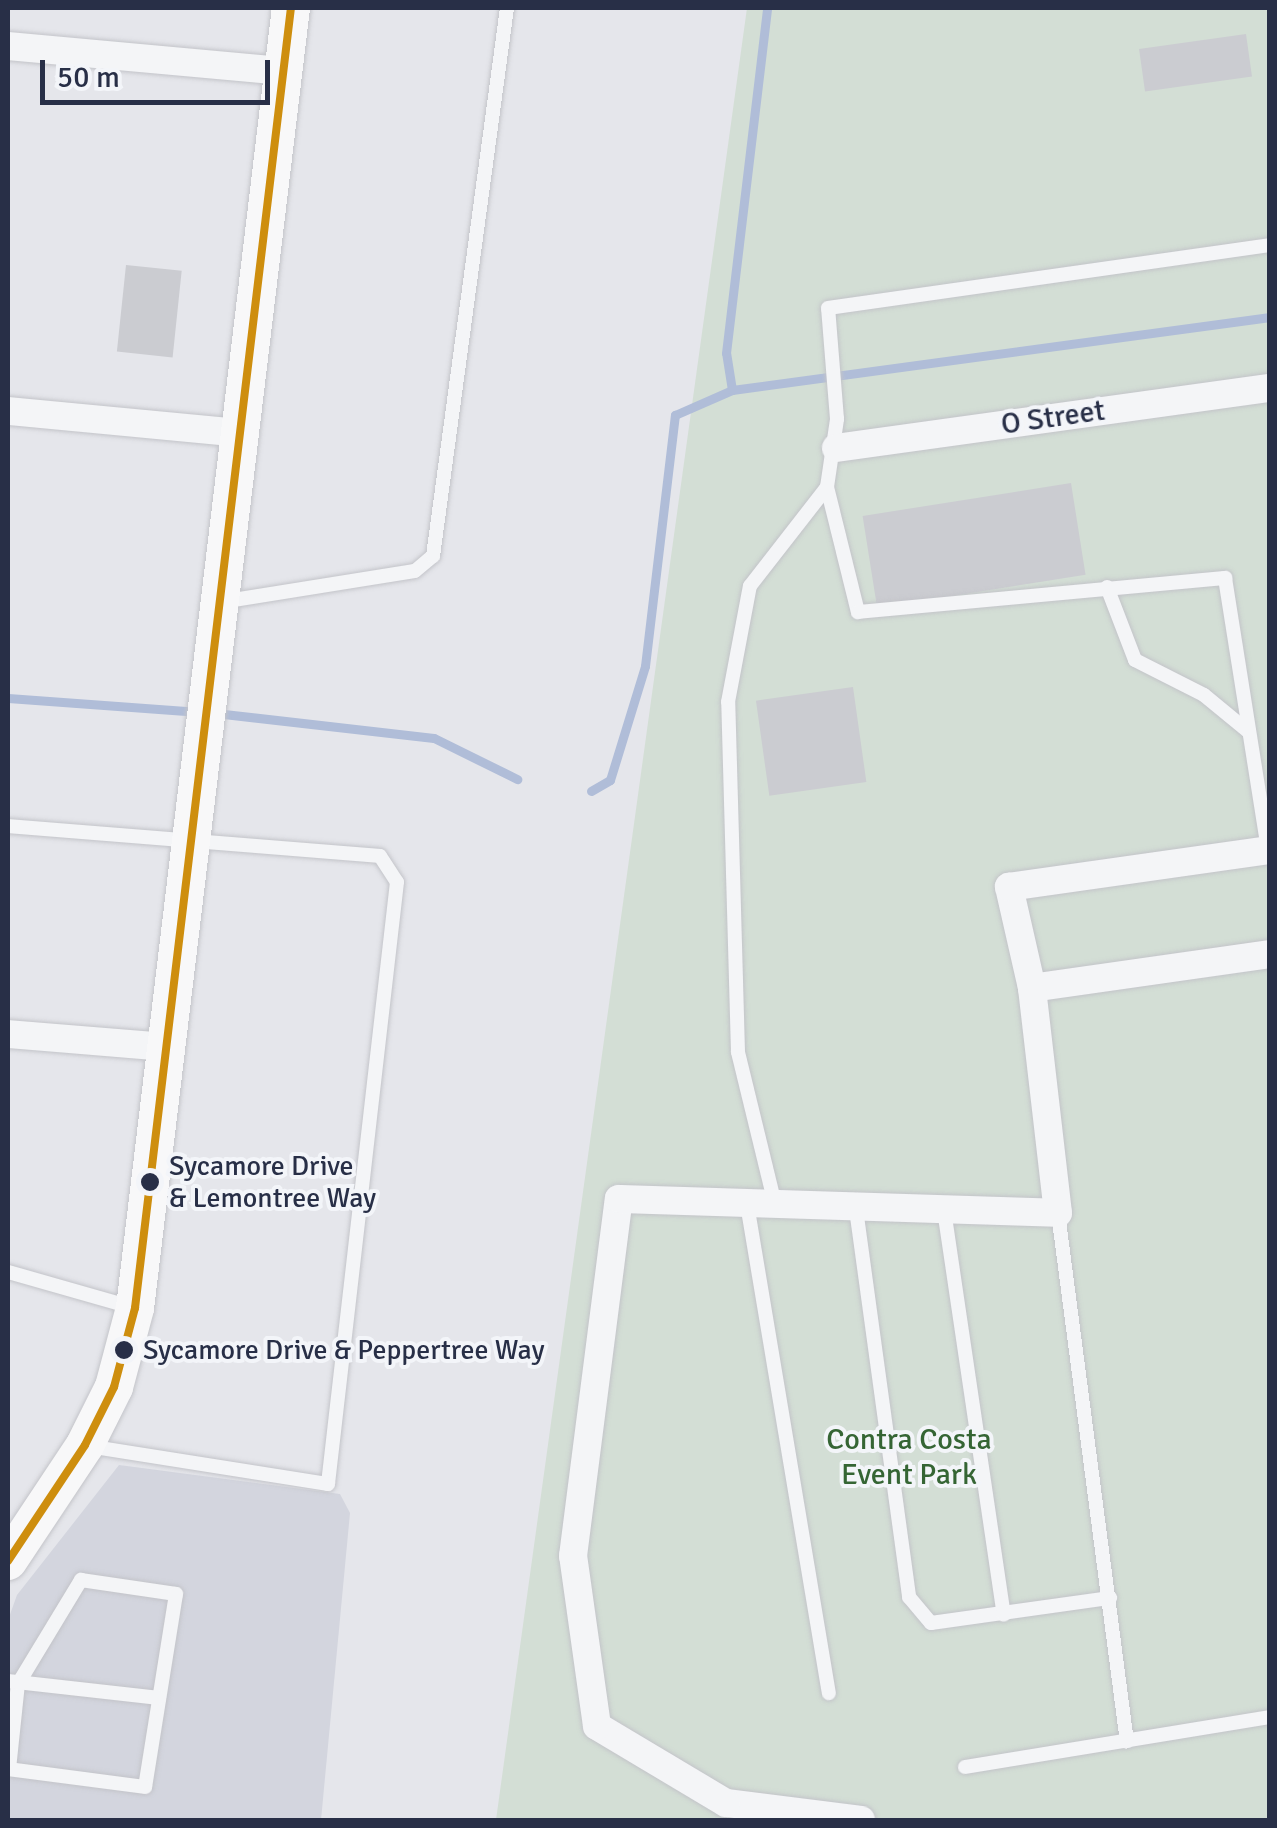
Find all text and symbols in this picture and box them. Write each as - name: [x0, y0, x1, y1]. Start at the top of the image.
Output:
- scale bar: [45, 40, 275, 102]
- text: 50 m: [57, 59, 120, 96]
- street label: O Street: [999, 393, 1107, 443]
- place label: Sycamore Drive & Lemontree Way: [169, 1149, 376, 1215]
- marker: Sycamore Drive & Lemontree Way: [140, 1172, 160, 1192]
- place label: Sycamore Drive & Peppertree Way: [143, 1333, 544, 1367]
- marker: Sycamore Drive & Peppertree Way: [114, 1340, 134, 1360]
- park label: Contra Costa Event Park: [826, 1422, 992, 1492]

